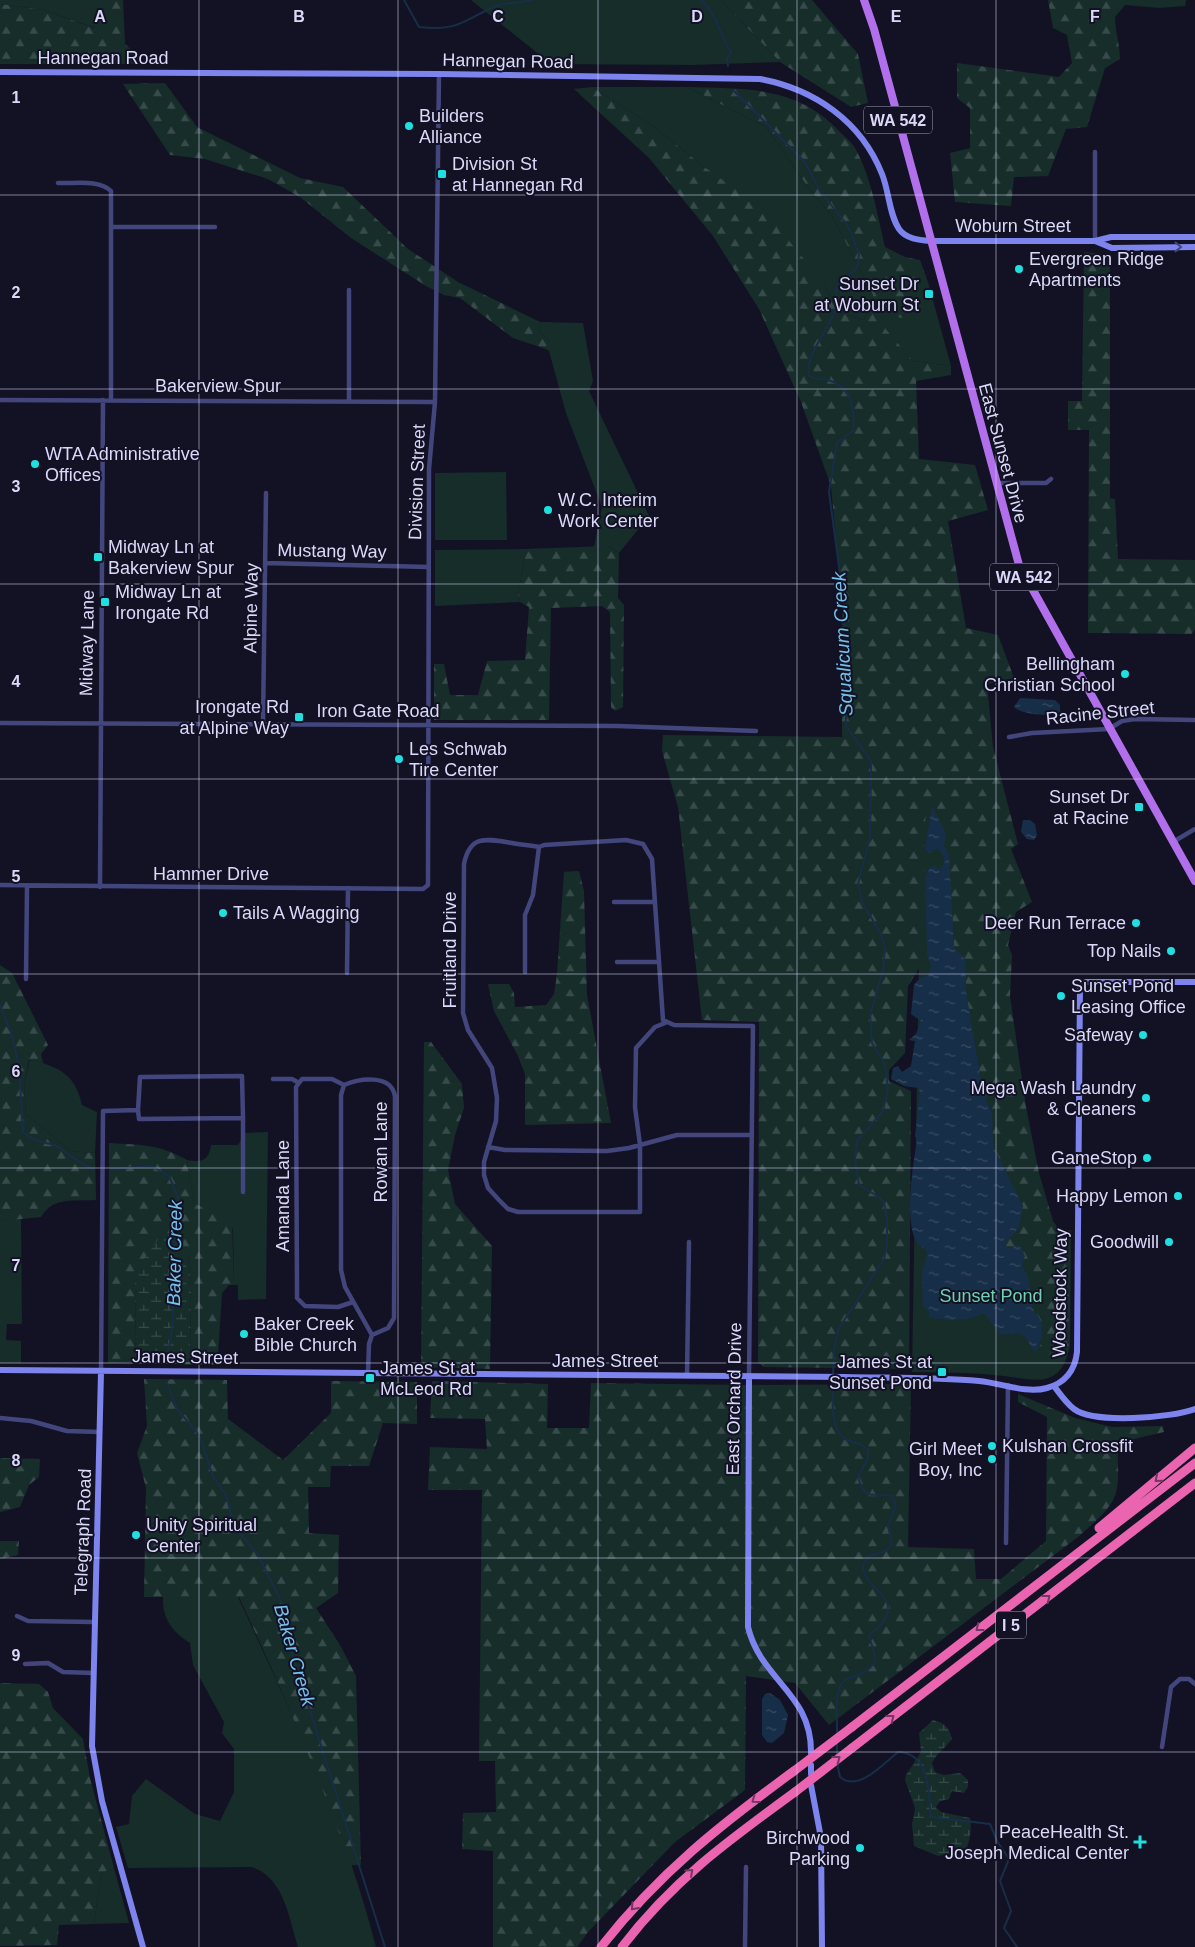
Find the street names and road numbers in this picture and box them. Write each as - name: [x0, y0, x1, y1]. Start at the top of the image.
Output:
- street label: Hannegan Road: [37, 48, 169, 68]
- street label: Hannegan Road: [442, 50, 574, 72]
- road number: WA 542: [864, 106, 932, 134]
- street label: Woburn Street: [955, 216, 1071, 236]
- street label: Bakerview Spur: [155, 376, 281, 396]
- street label: East Sunset Drive: [975, 381, 1031, 525]
- street label: Division Street: [405, 424, 429, 540]
- street label: Mustang Way: [277, 540, 387, 562]
- street label: Alpine Way: [240, 563, 262, 653]
- road number: WA 542: [990, 564, 1058, 590]
- street label: Midway Lane: [76, 590, 98, 696]
- street label: Racine Street: [1045, 697, 1155, 729]
- street label: Iron Gate Road: [316, 701, 440, 721]
- street label: Hammer Drive: [153, 864, 269, 884]
- street label: Fruitland Drive: [440, 891, 460, 1009]
- street label: Rowan Lane: [371, 1101, 391, 1203]
- street label: Amanda Lane: [273, 1140, 293, 1252]
- street label: Woodstock Way: [1049, 1228, 1071, 1358]
- street label: East Orchard Drive: [723, 1322, 745, 1476]
- street label: James Street: [132, 1346, 238, 1368]
- street label: James Street: [552, 1351, 658, 1371]
- street label: Telegraph Road: [71, 1468, 95, 1596]
- road number: I 5: [996, 1612, 1026, 1638]

